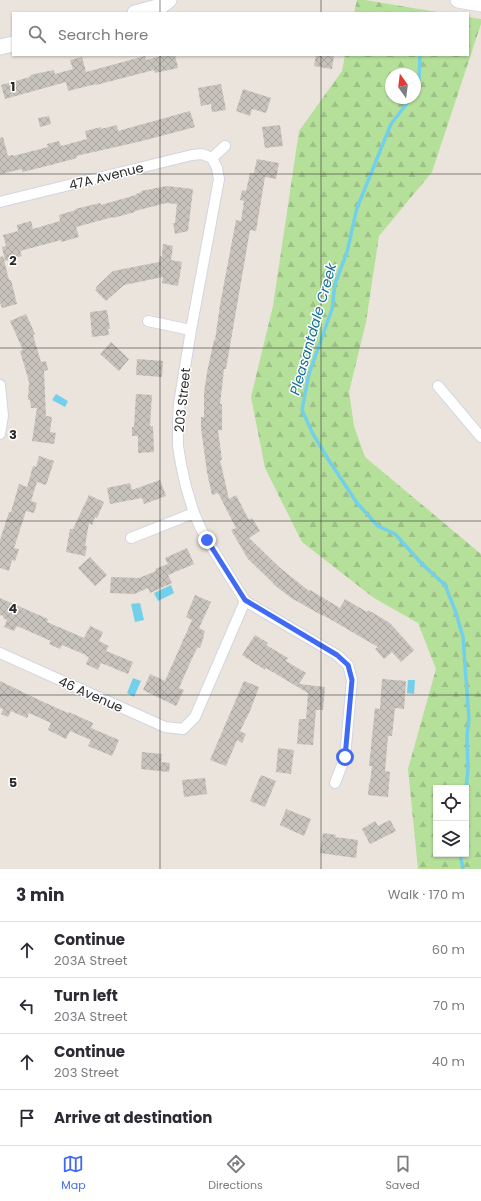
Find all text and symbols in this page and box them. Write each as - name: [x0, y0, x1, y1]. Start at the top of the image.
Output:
- search box: [12, 12, 469, 56]
- icon: search: [26, 23, 48, 45]
- text: Search here: [58, 24, 148, 45]
- north arrow: [385, 68, 421, 104]
- text: 1: [11, 77, 15, 96]
- street label: 47A Avenue: [67, 158, 145, 195]
- text: 2: [9, 251, 17, 270]
- water label: Pleasantdale Creek: [285, 260, 342, 397]
- street label: 203 Street: [170, 367, 195, 433]
- text: 3: [9, 425, 17, 444]
- route end: [198, 531, 216, 549]
- text: 4: [9, 599, 18, 618]
- street label: 46 Avenue: [56, 672, 126, 717]
- route start: [336, 748, 354, 766]
- text: 5: [9, 773, 17, 792]
- map controls: [433, 785, 469, 857]
- button: locate: [433, 785, 469, 821]
- button: layers: [433, 821, 469, 857]
- text: 3 min: [16, 883, 64, 907]
- text: Walk · 170 m: [388, 885, 465, 904]
- text: Continue: [54, 929, 125, 950]
- icon: ahead: [16, 939, 38, 961]
- text: 60 m: [432, 940, 465, 959]
- text: 203A Street: [54, 951, 128, 970]
- text: Turn left: [54, 985, 118, 1006]
- icon: left: [16, 995, 38, 1017]
- text: 70 m: [433, 996, 465, 1015]
- text: 203A Street: [54, 1007, 128, 1026]
- text: Continue: [54, 1041, 125, 1062]
- icon: ahead: [16, 1051, 38, 1073]
- text: 40 m: [432, 1052, 465, 1071]
- text: 203 Street: [54, 1063, 119, 1082]
- icon: arrive: [16, 1107, 38, 1129]
- text: Arrive at destination: [54, 1107, 212, 1128]
- tab: Map: [61, 1153, 86, 1194]
- tab: Directions: [208, 1153, 263, 1194]
- tab: Saved: [385, 1153, 420, 1194]

